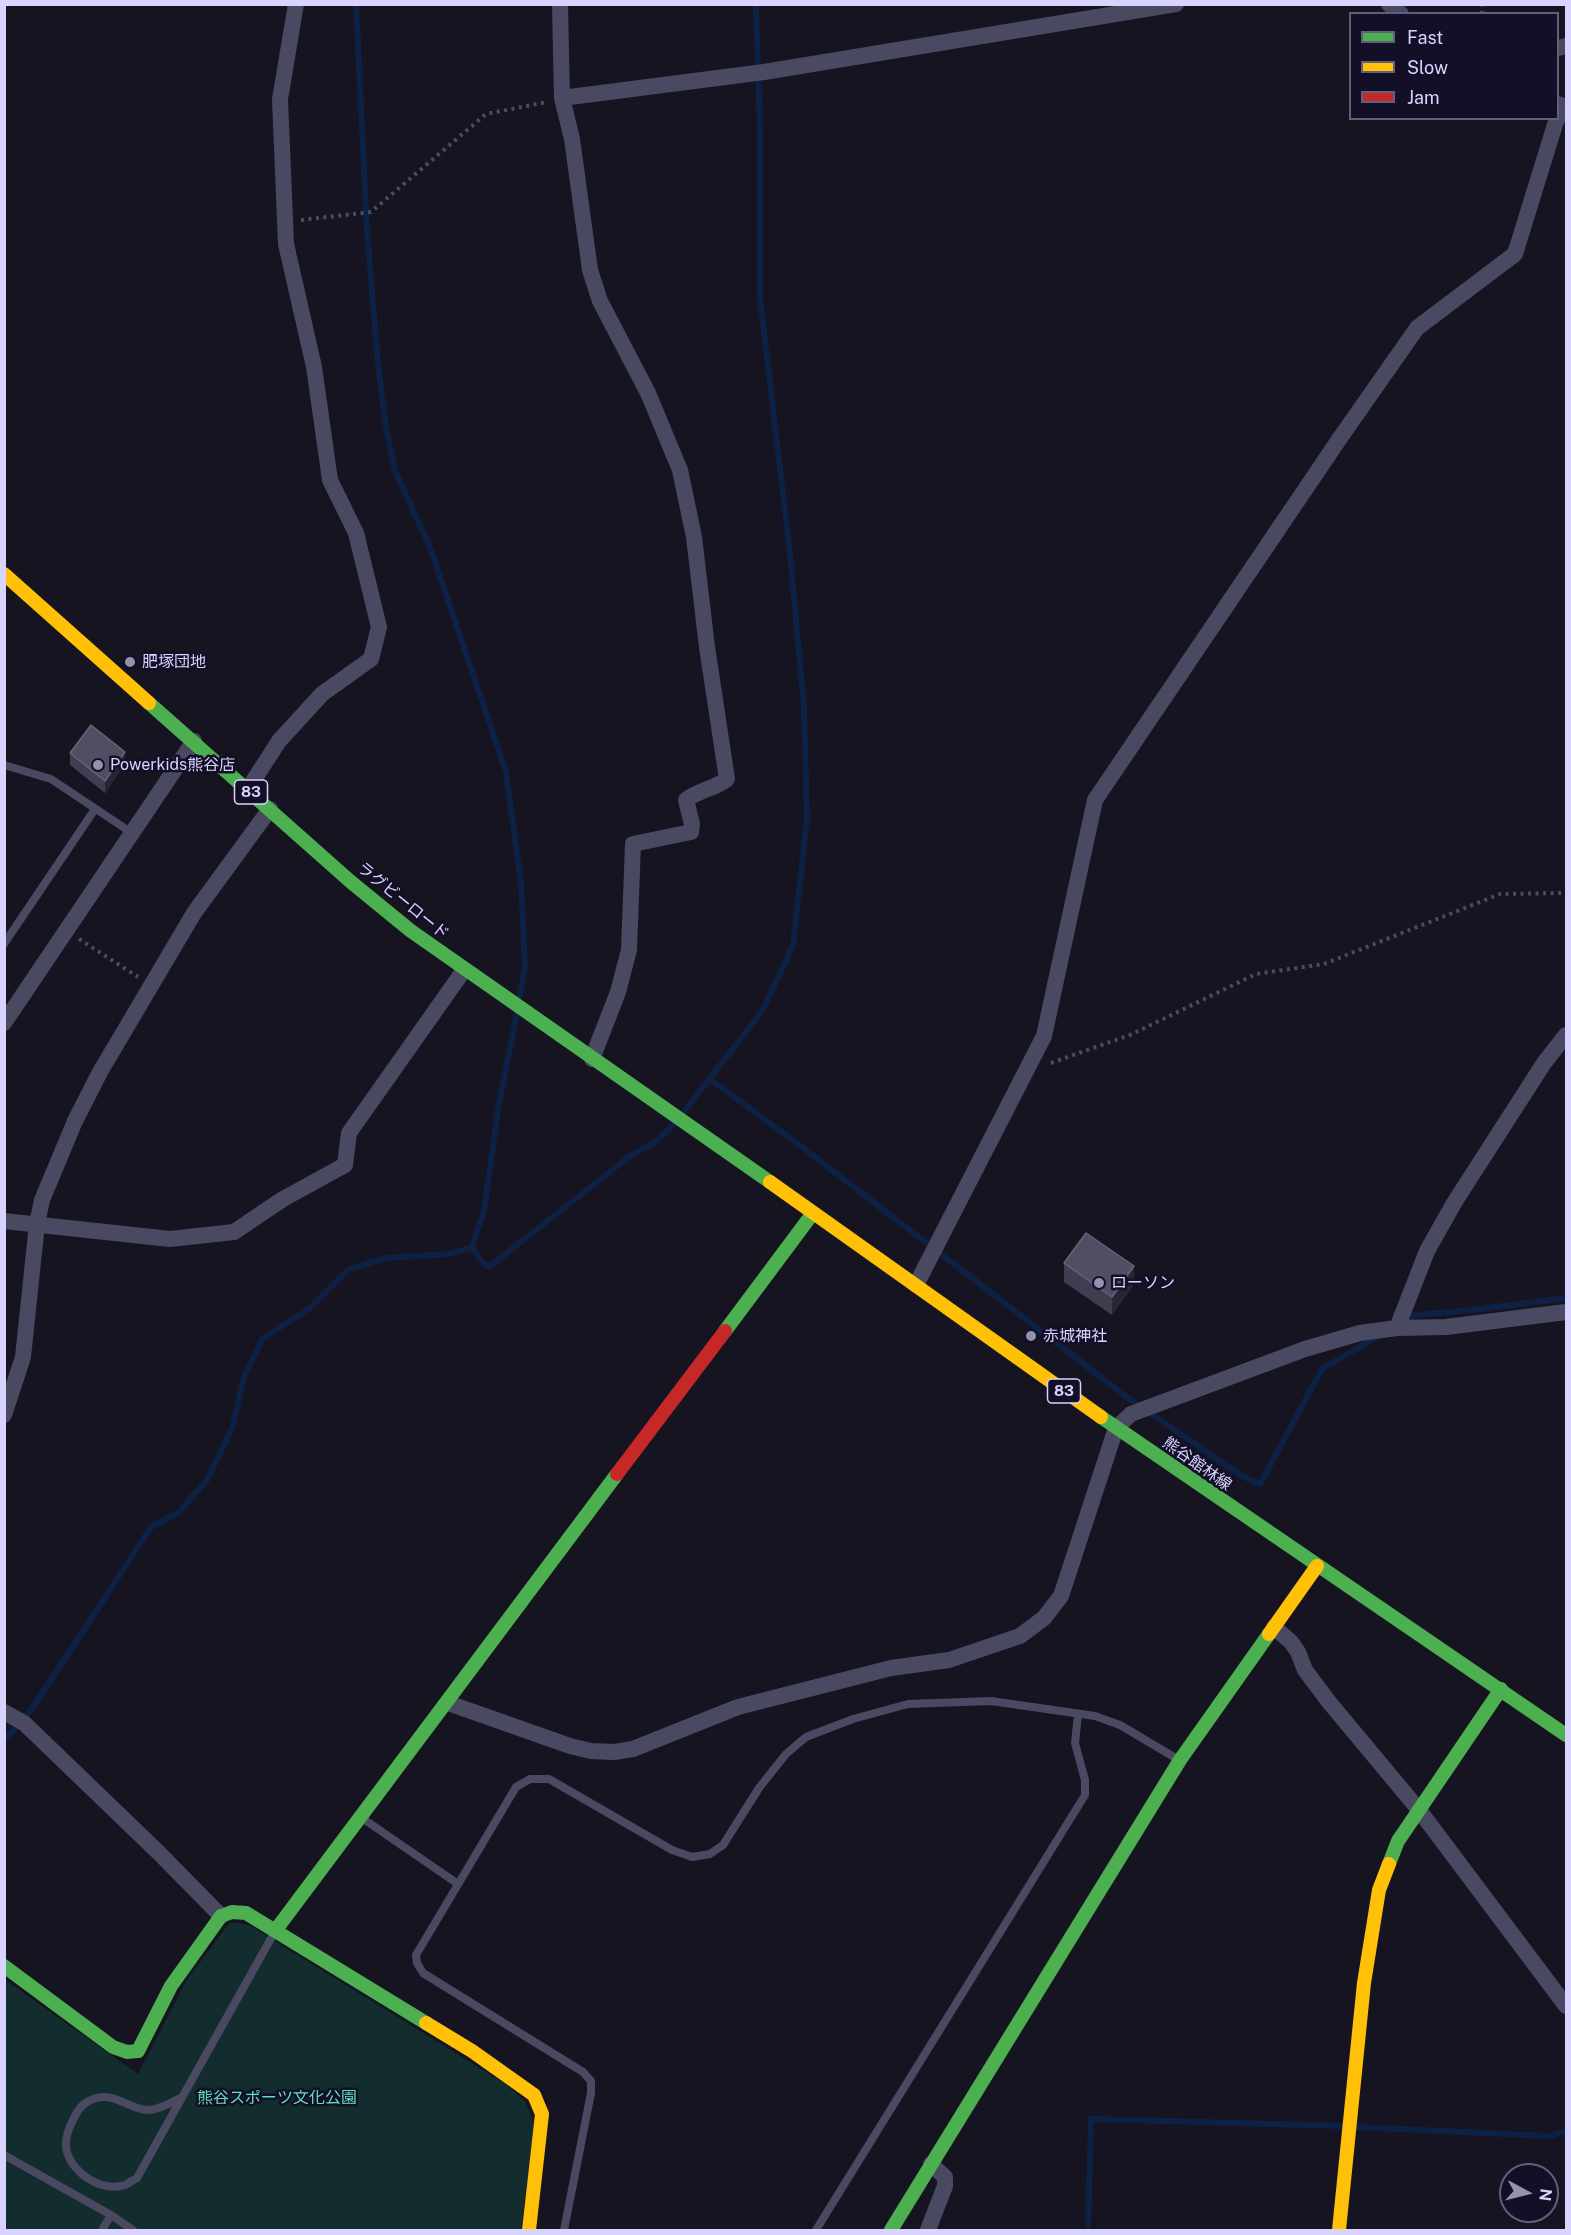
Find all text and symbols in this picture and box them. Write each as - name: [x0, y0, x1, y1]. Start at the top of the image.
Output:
- legend: [1349, 12, 1559, 120]
- text: Fast: [1407, 27, 1443, 48]
- text: Slow: [1407, 57, 1448, 78]
- text: Jam: [1407, 87, 1440, 108]
- place label: 肥塚団地: [142, 652, 206, 672]
- marker: 肥塚団地: [123, 655, 137, 669]
- place label: Powerkids熊谷店: [110, 755, 235, 775]
- marker: Powerkids熊谷店: [91, 758, 105, 772]
- road number: 83: [234, 780, 268, 804]
- street label: ラグビーロード: [353, 858, 453, 944]
- place label: ローソン: [1111, 1273, 1175, 1293]
- marker: ローソン: [1092, 1276, 1106, 1290]
- place label: 赤城神社: [1043, 1326, 1107, 1346]
- marker: 赤城神社: [1024, 1329, 1038, 1343]
- road number: 83: [1048, 1379, 1080, 1403]
- street label: 熊谷館林線: [1159, 1433, 1235, 1495]
- park label: 熊谷スポーツ文化公園: [197, 2088, 357, 2108]
- north arrow: [1499, 2163, 1559, 2223]
- text: N: [1535, 2188, 1556, 2202]

